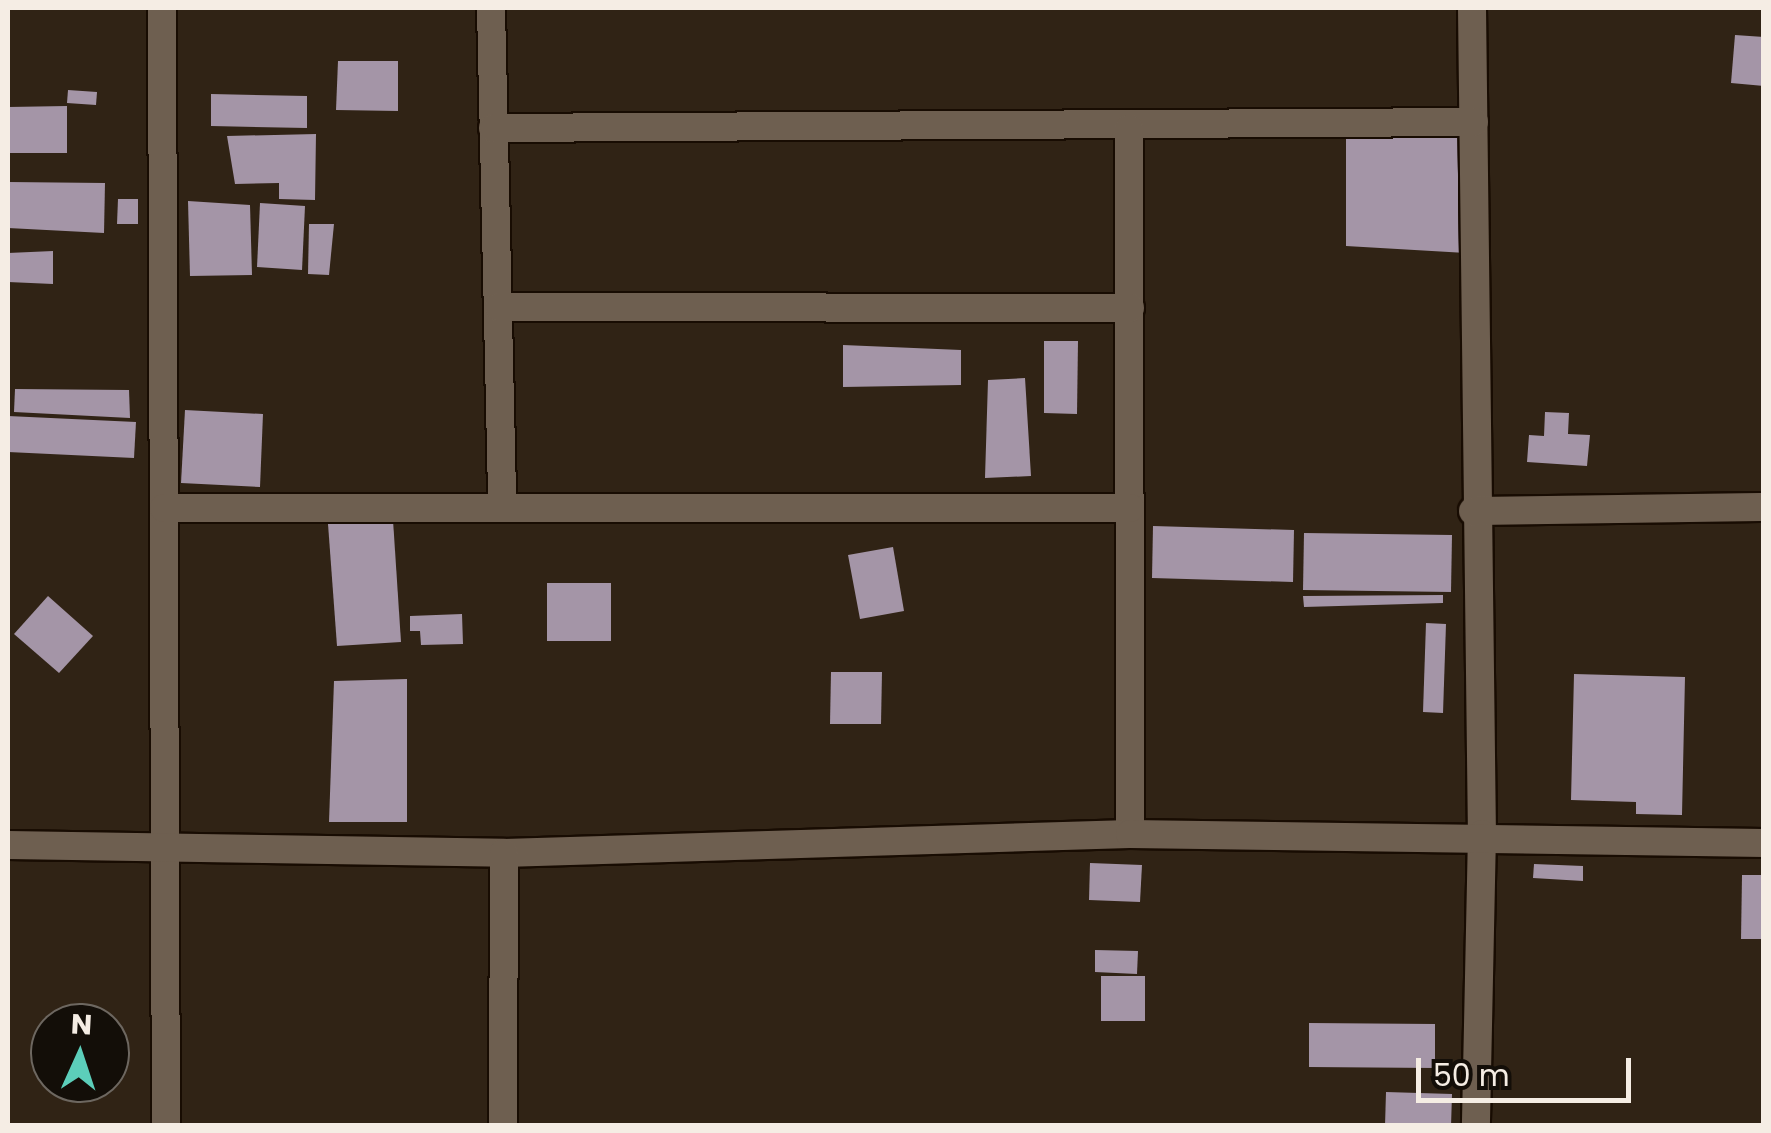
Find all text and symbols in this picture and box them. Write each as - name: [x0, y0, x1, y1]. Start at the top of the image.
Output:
- north arrow: [30, 1003, 130, 1103]
- text: N: [70, 1005, 93, 1045]
- scale bar: [1421, 1038, 1636, 1100]
- text: 50 m: [1433, 1054, 1510, 1097]

